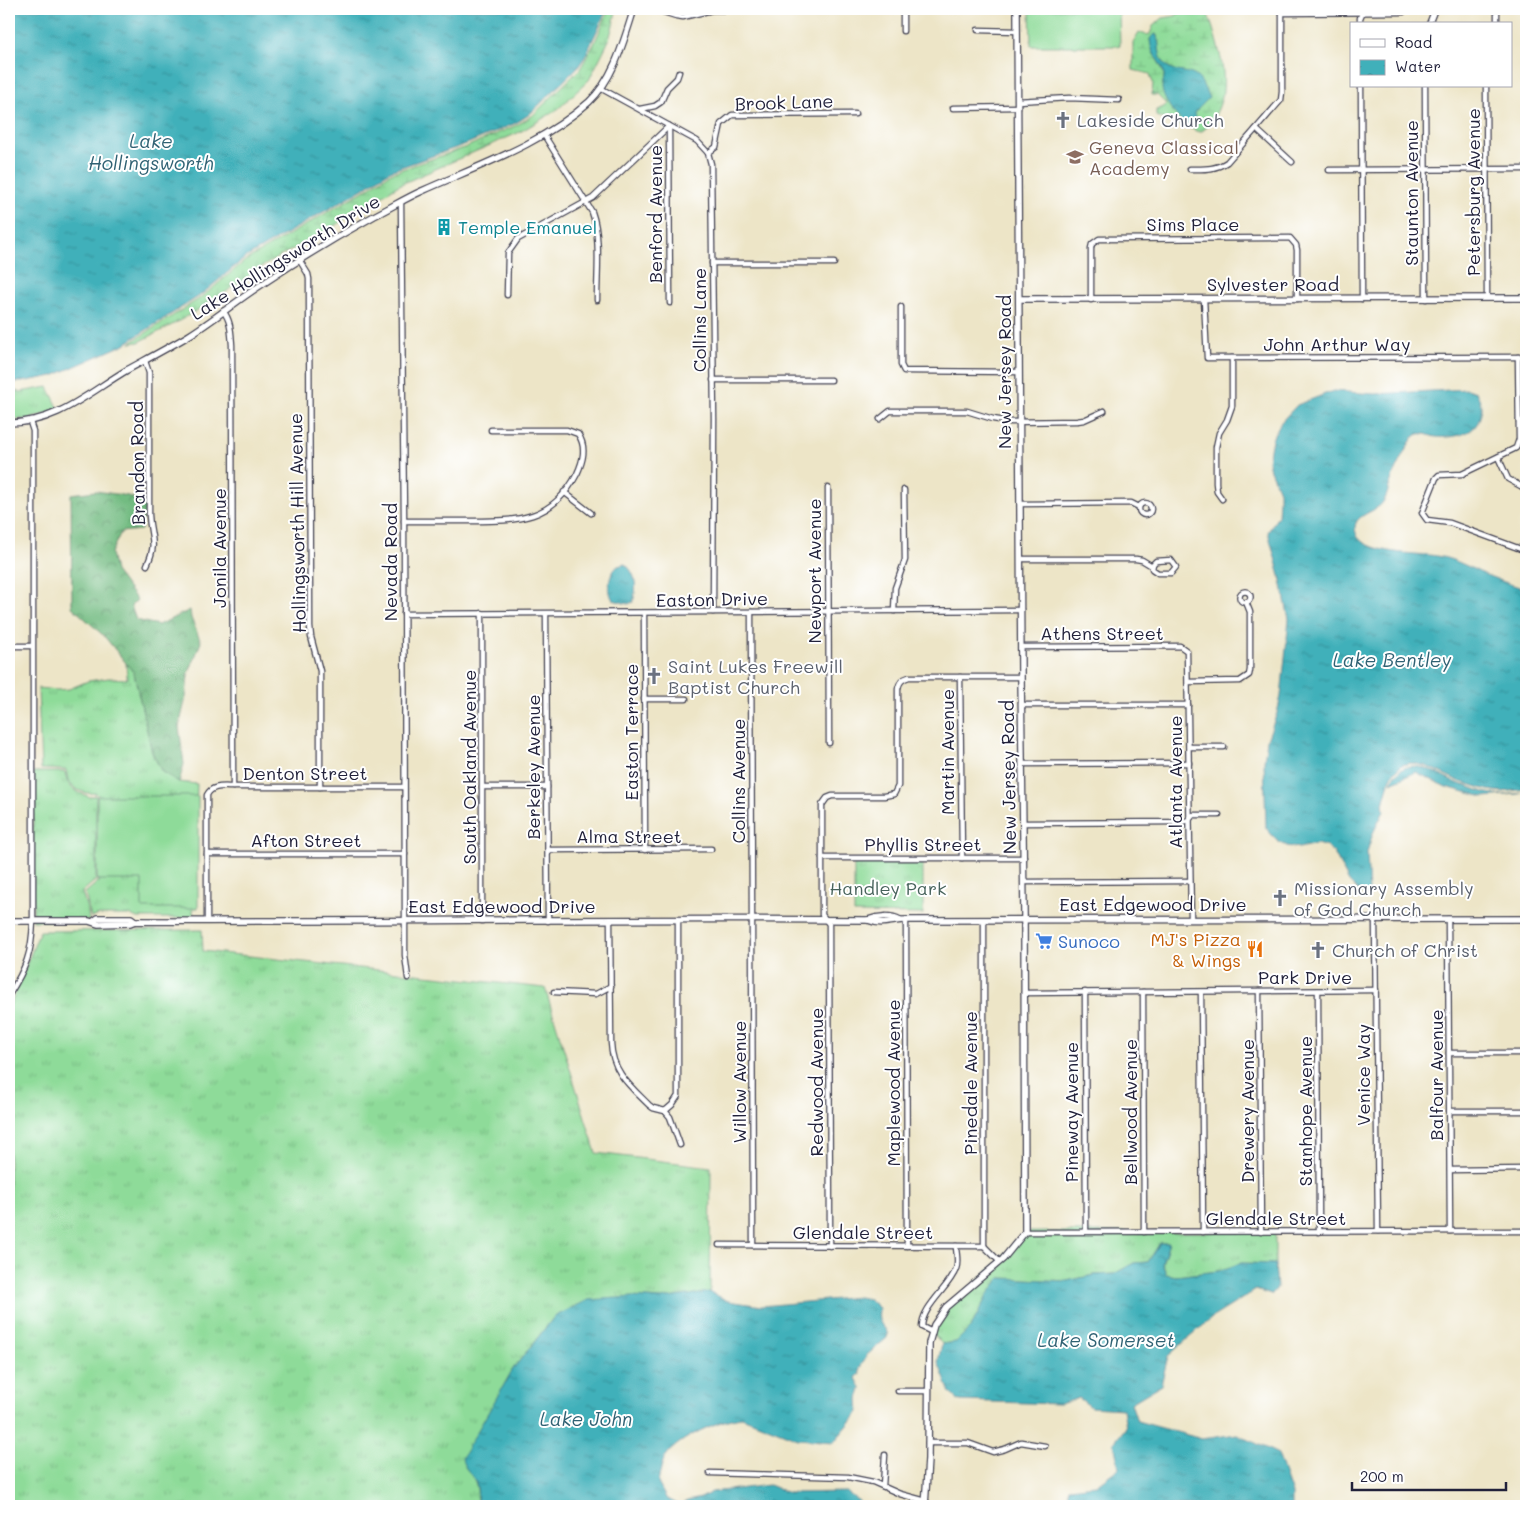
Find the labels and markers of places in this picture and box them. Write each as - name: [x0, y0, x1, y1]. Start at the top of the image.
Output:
- place label: Lakeside Church: [1077, 108, 1224, 132]
- church icon: Lakeside Church: [1053, 110, 1073, 130]
- place label: Geneva Classical Academy: [1089, 135, 1239, 180]
- school or university icon: Geneva Classical Academy: [1065, 147, 1085, 167]
- place label: Temple Emanuel: [458, 215, 597, 239]
- building icon: Temple Emanuel: [434, 217, 454, 237]
- place label: Saint Lukes Freewill Baptist Church: [668, 654, 843, 699]
- church icon: Saint Lukes Freewill Baptist Church: [644, 666, 664, 686]
- place label: Missionary Assembly of God Church: [1294, 876, 1474, 921]
- church icon: Missionary Assembly of God Church: [1270, 888, 1290, 908]
- place label: MJ's Pizza & Wings: [1151, 927, 1241, 972]
- place label: Sunoco: [1058, 929, 1120, 953]
- supermarket icon: Sunoco: [1034, 931, 1054, 951]
- place label: Church of Christ: [1332, 938, 1478, 962]
- restaurant icon: MJ's Pizza & Wings: [1245, 939, 1265, 959]
- church icon: Church of Christ: [1308, 940, 1328, 960]

